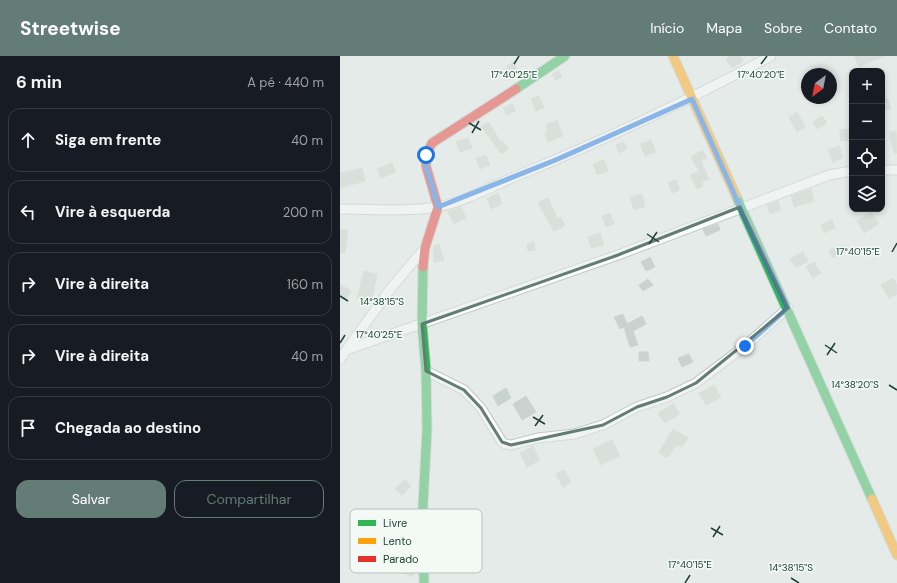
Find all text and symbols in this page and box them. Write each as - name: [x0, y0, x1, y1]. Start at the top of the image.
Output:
- text: Streetwise: [20, 16, 121, 41]
- text: Início: [650, 19, 684, 37]
- text: Mapa: [706, 19, 742, 37]
- text: Sobre: [764, 19, 802, 37]
- text: Contato: [824, 19, 877, 37]
- text: 17°40'25"E: [491, 68, 538, 81]
- text: 17°40'20"E: [737, 68, 785, 81]
- north arrow: [801, 68, 837, 104]
- map controls: [849, 68, 885, 212]
- button: +: [849, 68, 885, 104]
- text: 6 min: [16, 71, 62, 93]
- text: A pé · 440 m: [247, 74, 324, 91]
- button: −: [849, 104, 885, 140]
- icon: ahead: [17, 129, 39, 151]
- text: Siga em frente: [55, 130, 161, 150]
- text: 40 m: [291, 132, 323, 149]
- button: locate: [849, 140, 885, 176]
- route start: [417, 146, 435, 164]
- button: layers: [849, 176, 885, 212]
- icon: left: [17, 201, 39, 223]
- text: Vire à esquerda: [55, 202, 170, 222]
- text: 200 m: [283, 204, 323, 221]
- text: 17°40'15"E: [836, 245, 880, 258]
- icon: right: [17, 273, 39, 295]
- text: Vire à direita: [55, 274, 149, 294]
- text: 160 m: [287, 276, 323, 293]
- text: 14°38'15"S: [360, 295, 404, 308]
- text: 17°40'25"E: [356, 328, 403, 341]
- route end: [736, 337, 754, 355]
- icon: right: [17, 345, 39, 367]
- text: Vire à direita: [55, 346, 149, 366]
- text: 40 m: [291, 348, 323, 365]
- text: 14°38'20"S: [831, 378, 879, 391]
- icon: arrive: [17, 417, 39, 439]
- text: Chegada ao destino: [55, 418, 201, 438]
- button: Salvar: [16, 480, 166, 518]
- button: Compartilhar: [174, 480, 324, 518]
- legend: [350, 509, 482, 573]
- text: Livre: [383, 516, 407, 530]
- text: Lento: [383, 534, 412, 548]
- text: Parado: [383, 552, 419, 566]
- text: 17°40'15"E: [668, 558, 712, 571]
- text: 14°38'15"S: [769, 561, 813, 574]

